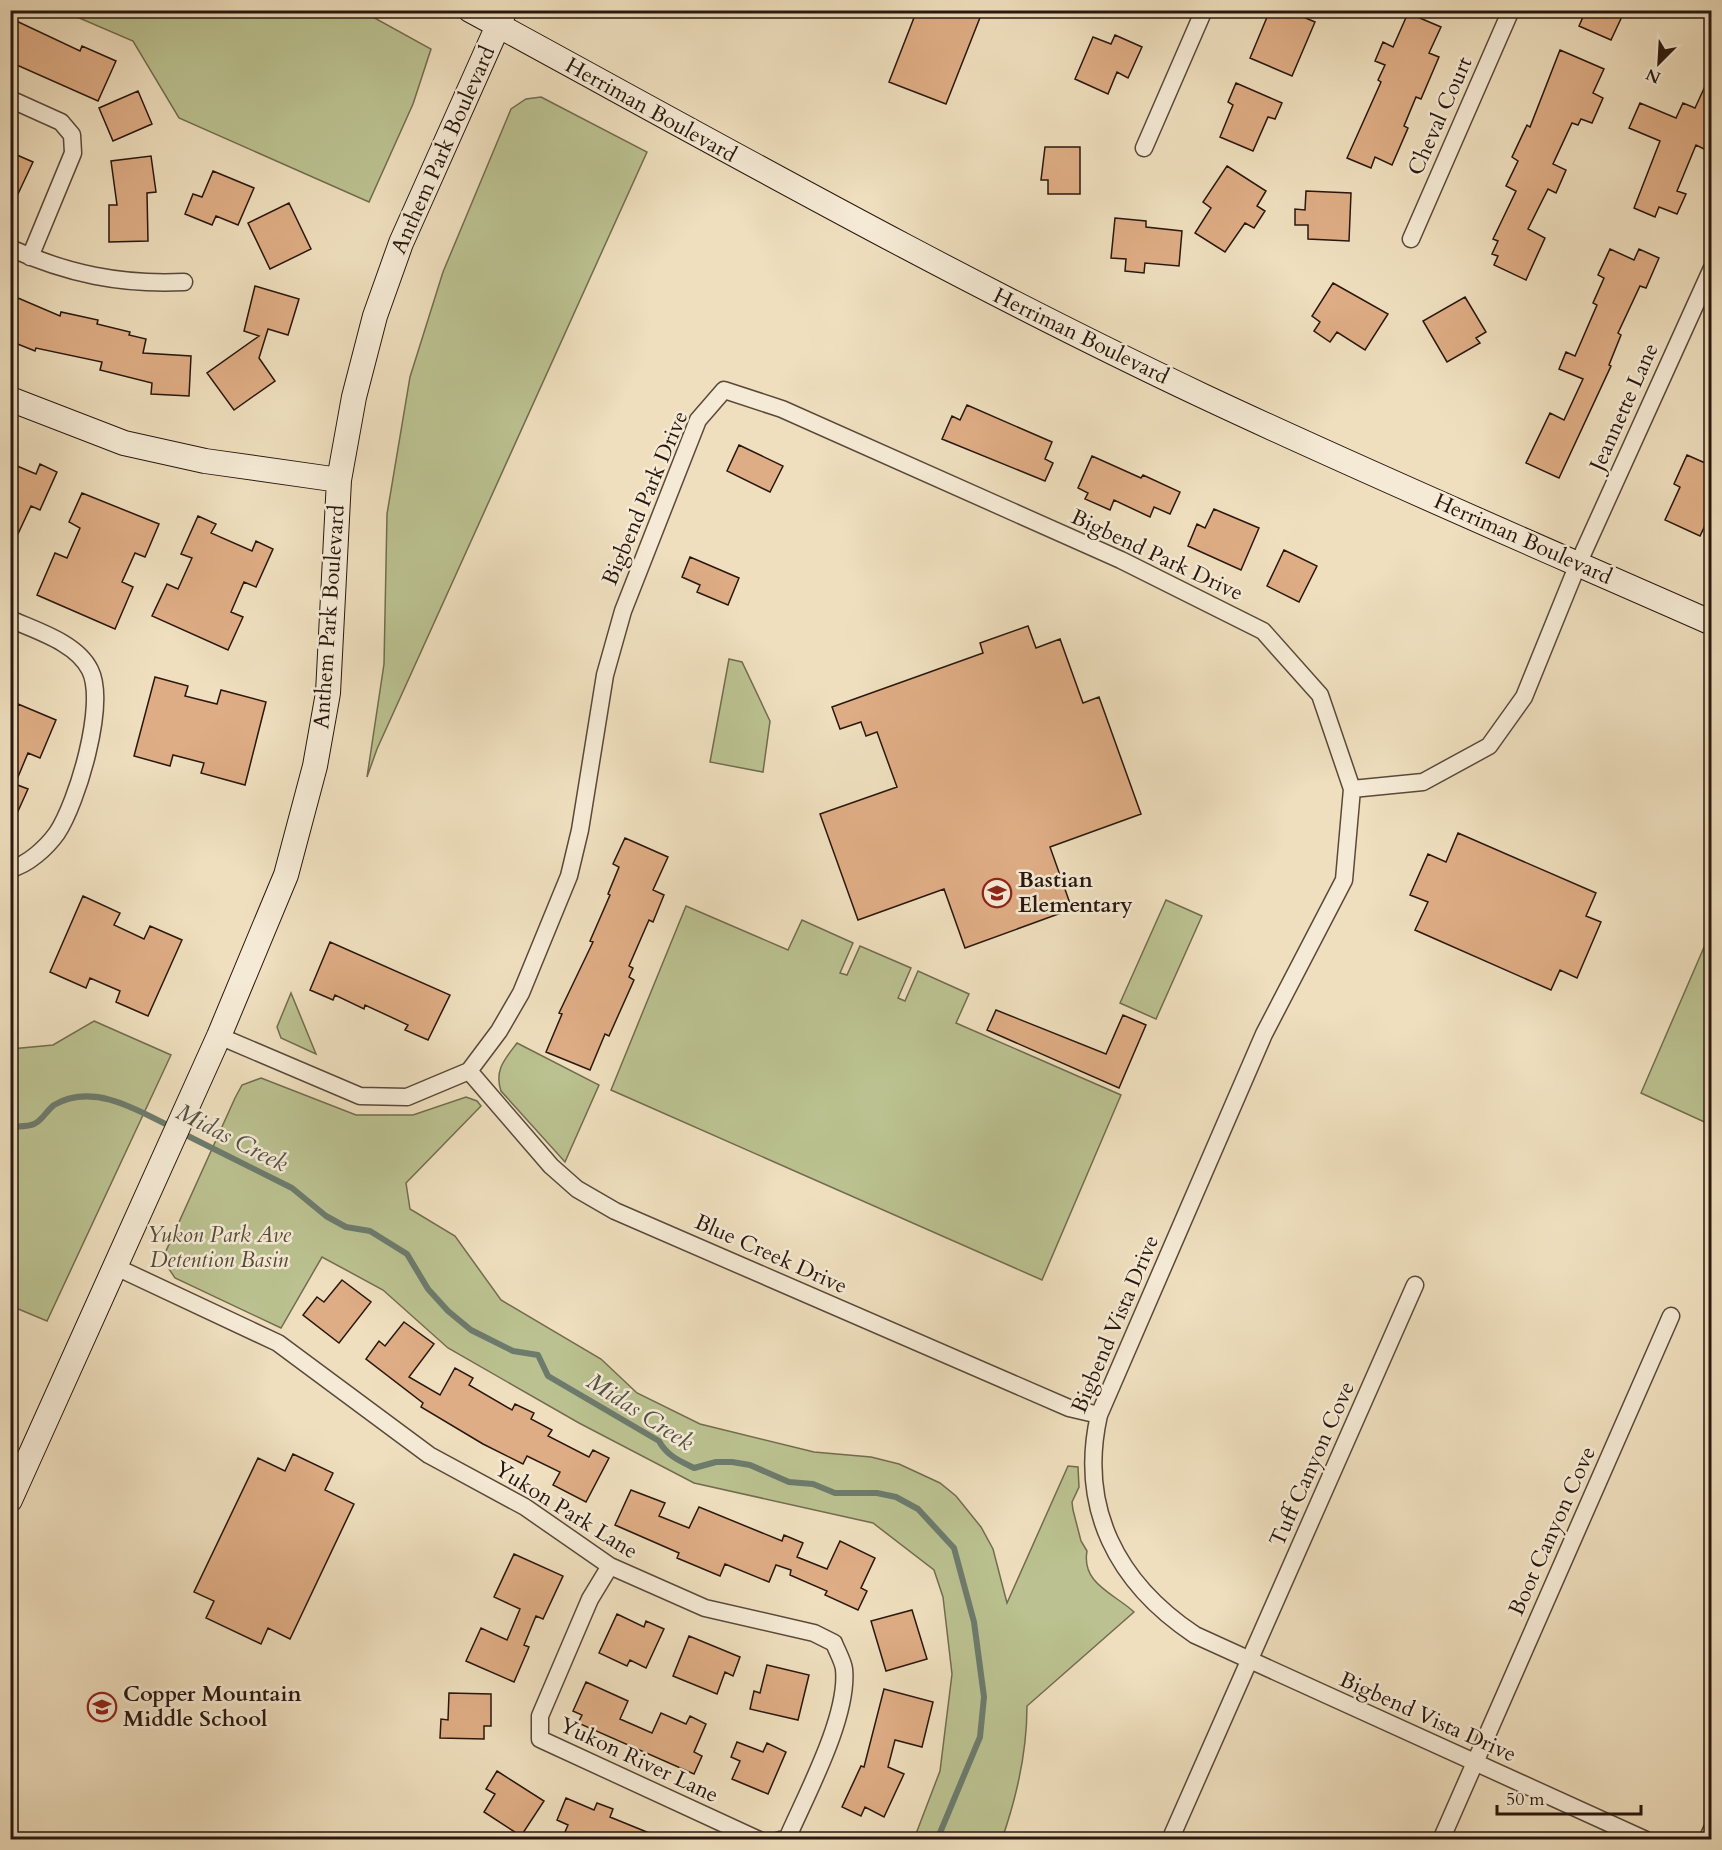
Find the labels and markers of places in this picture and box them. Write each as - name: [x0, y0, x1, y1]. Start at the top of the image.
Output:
- place label: Bastian Elementary: [1018, 865, 1133, 920]
- school or university icon: Bastian Elementary: [981, 877, 1013, 909]
- place label: Copper Mountain Middle School: [123, 1679, 302, 1734]
- school or university icon: Copper Mountain Middle School: [86, 1691, 118, 1723]

